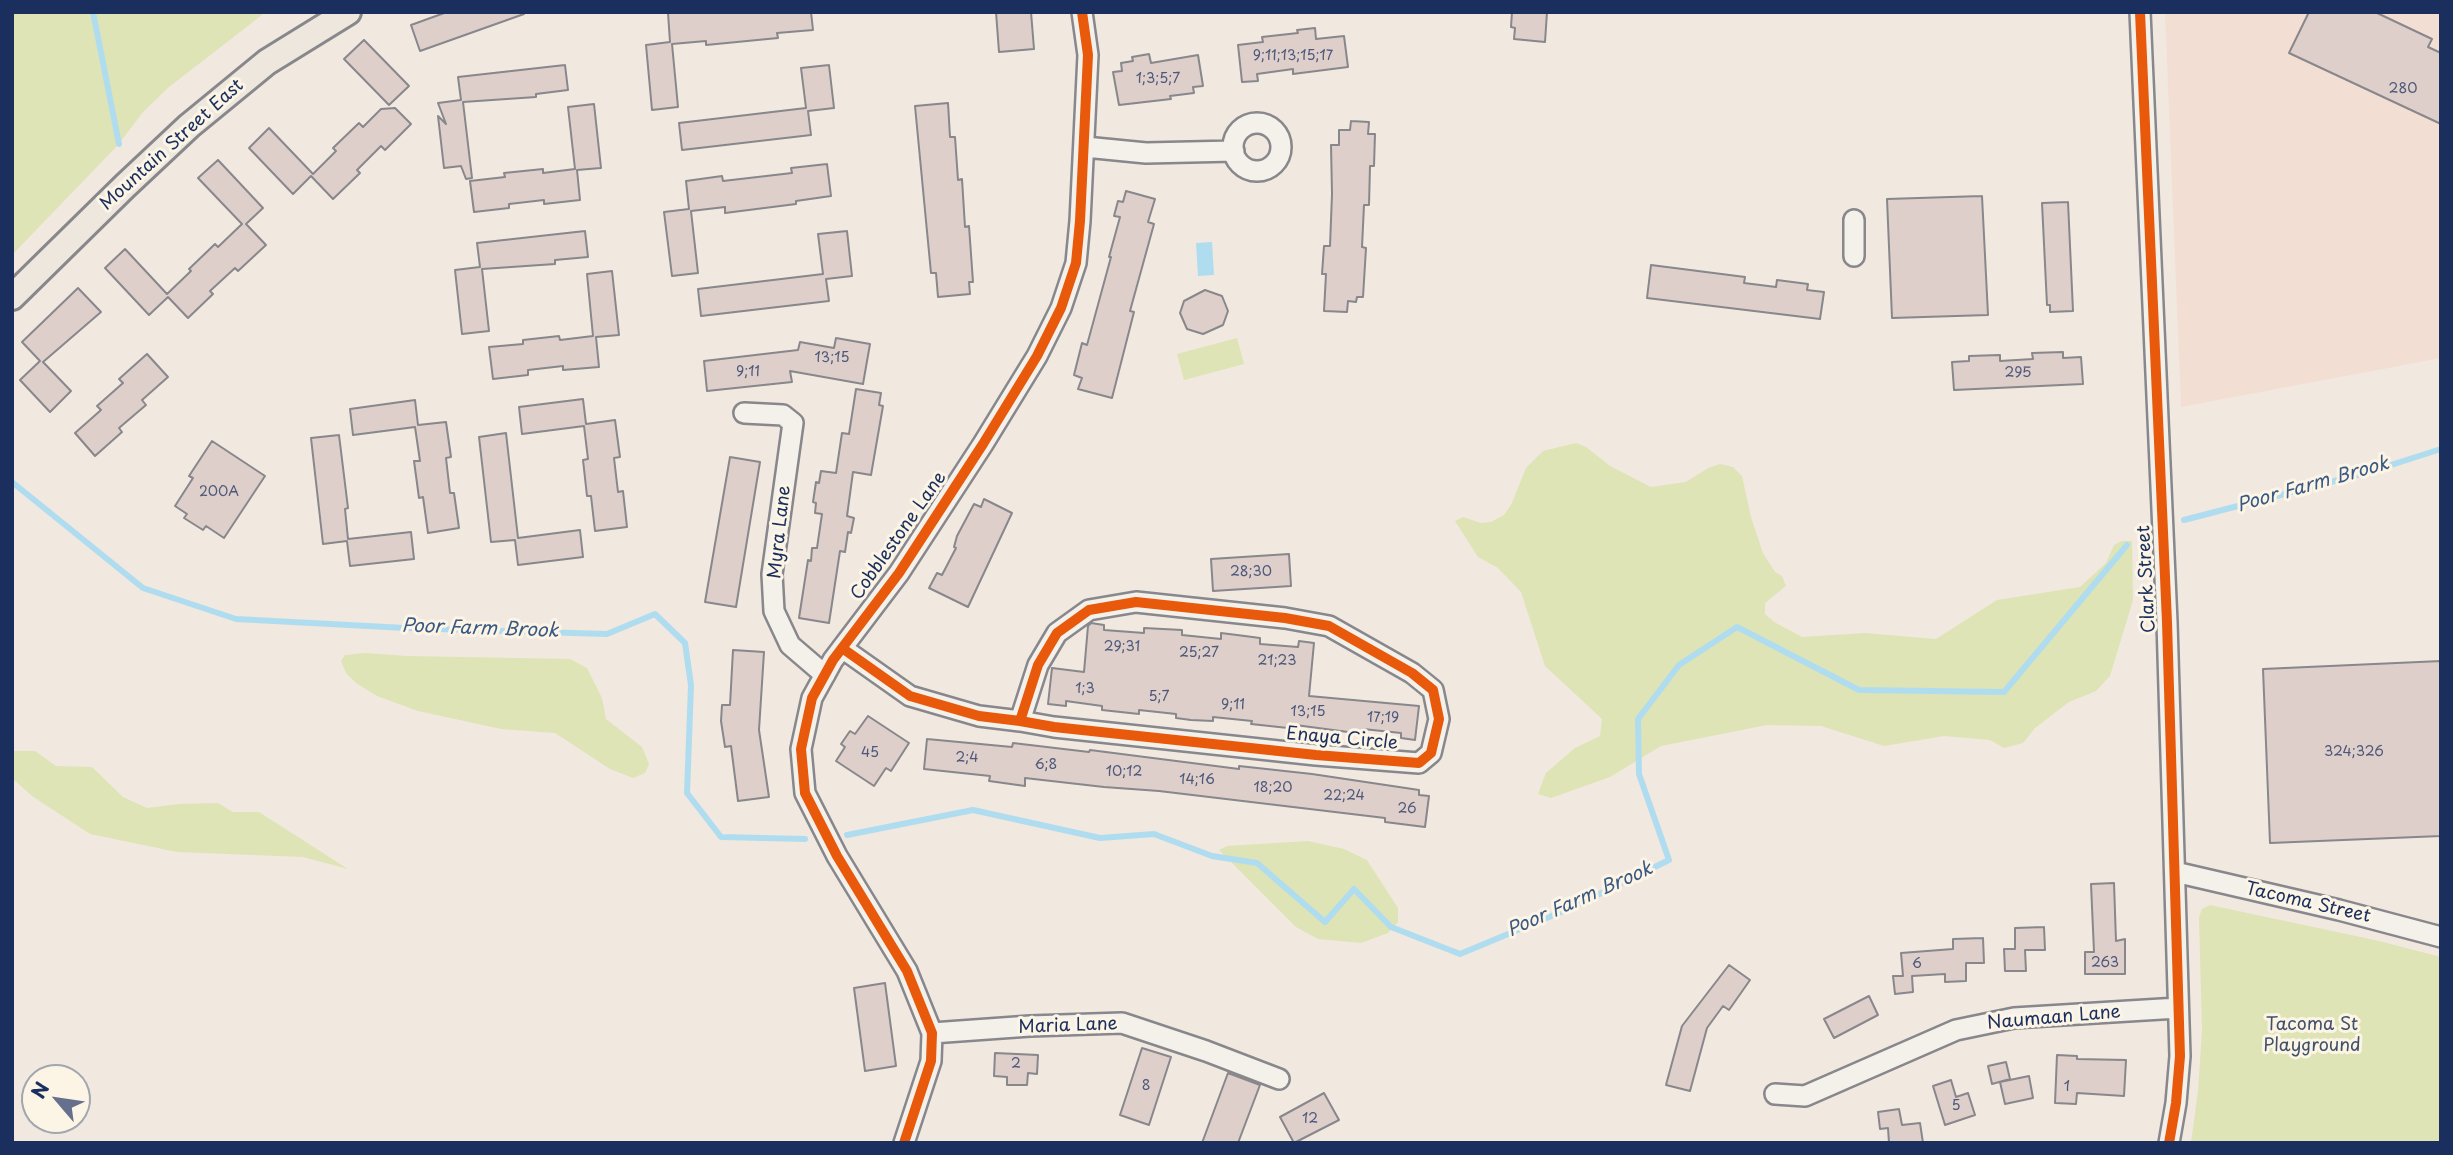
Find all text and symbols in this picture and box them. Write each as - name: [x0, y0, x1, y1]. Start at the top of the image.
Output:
- house number: 9;11;13;15;17: [1253, 48, 1333, 64]
- house number: 1;3;5;7: [1136, 71, 1180, 87]
- street label: Mountain Street East: [96, 75, 248, 215]
- house number: 280: [2389, 81, 2417, 97]
- house number: 13;15: [815, 350, 849, 366]
- house number: 9;11: [736, 364, 760, 380]
- house number: 295: [2005, 365, 2031, 381]
- water label: Poor Farm Brook: [2234, 452, 2392, 518]
- street label: Cobblestone Lane: [847, 468, 951, 604]
- house number: 200A: [199, 484, 239, 500]
- street label: Myra Lane: [764, 484, 796, 580]
- street label: Clark Street: [2133, 525, 2161, 633]
- house number: 28;30: [1230, 564, 1272, 580]
- water label: Poor Farm Brook: [401, 615, 559, 643]
- house number: 29;31: [1104, 639, 1140, 655]
- house number: 25;27: [1179, 645, 1219, 661]
- house number: 21;23: [1257, 653, 1297, 669]
- house number: 1;3: [1075, 681, 1095, 697]
- house number: 5;7: [1149, 689, 1169, 705]
- house number: 9;11: [1221, 697, 1245, 713]
- house number: 13;15: [1291, 704, 1325, 720]
- house number: 17;19: [1367, 710, 1399, 726]
- street label: Enaya Circle: [1285, 723, 1399, 755]
- house number: 324;326: [2324, 744, 2384, 760]
- house number: 45: [861, 745, 879, 761]
- house number: 2;4: [955, 750, 979, 766]
- house number: 6;8: [1035, 757, 1057, 773]
- house number: 10;12: [1106, 764, 1142, 780]
- house number: 14;16: [1179, 772, 1215, 788]
- house number: 18;20: [1253, 780, 1293, 796]
- house number: 22;24: [1323, 788, 1365, 804]
- house number: 26: [1397, 801, 1417, 817]
- water label: Poor Farm Brook: [1504, 858, 1656, 942]
- street label: Tacoma Street: [2243, 878, 2373, 928]
- house number: 263: [2091, 955, 2119, 971]
- house number: 6: [1912, 956, 1922, 972]
- street label: Naumaan Lane: [1986, 1001, 2122, 1035]
- street label: Maria Lane: [1018, 1013, 1118, 1039]
- park label: Tacoma St Playground: [2263, 1014, 2361, 1056]
- house number: 2: [1011, 1056, 1021, 1072]
- north arrow: [21, 1064, 91, 1134]
- text: N: [23, 1076, 55, 1103]
- house number: 8: [1142, 1078, 1150, 1094]
- house number: 1: [2064, 1079, 2070, 1095]
- house number: 5: [1951, 1098, 1961, 1114]
- house number: 12: [1302, 1111, 1318, 1127]

